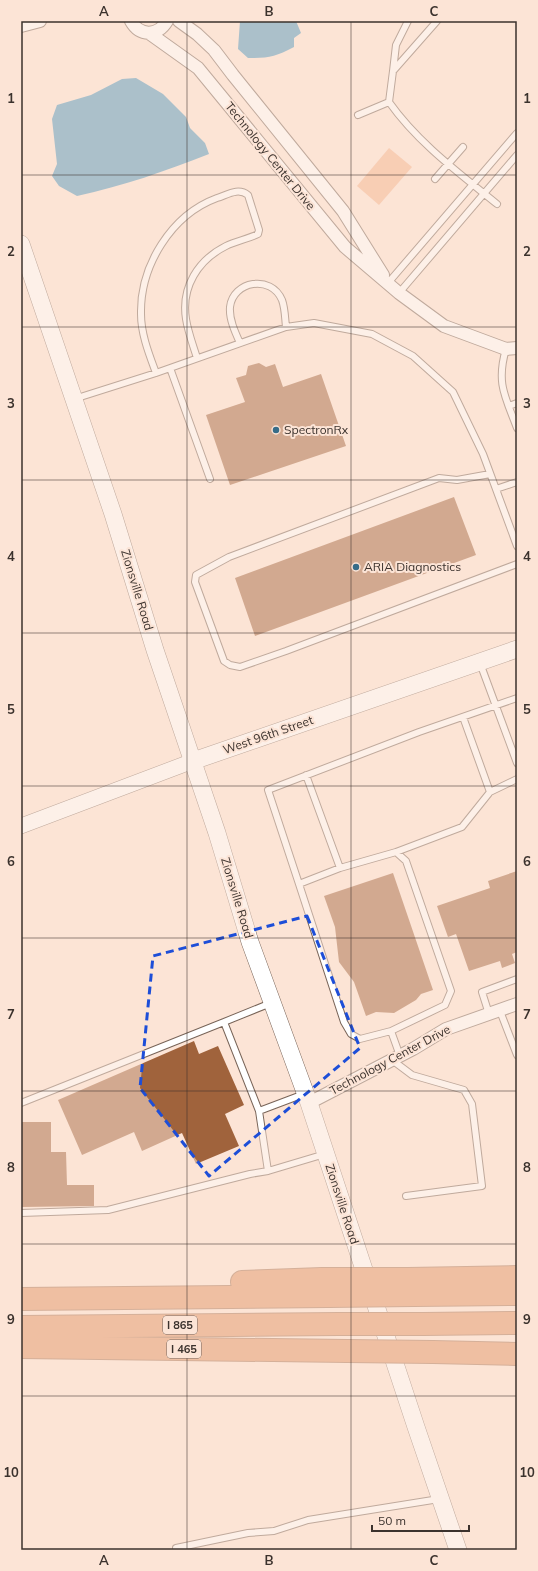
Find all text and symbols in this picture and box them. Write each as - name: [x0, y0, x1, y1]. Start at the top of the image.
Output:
- text: A: [99, 3, 109, 19]
- text: B: [265, 3, 274, 19]
- text: C: [430, 3, 439, 19]
- text: 1: [7, 90, 15, 106]
- text: 1: [523, 90, 531, 106]
- street label: Technology Center Drive: [222, 99, 319, 213]
- text: 2: [7, 243, 15, 259]
- text: 2: [523, 243, 531, 259]
- text: 3: [7, 395, 15, 411]
- text: 3: [523, 395, 531, 411]
- place label: SpectronRx: [284, 422, 349, 437]
- marker: SpectronRx: [271, 425, 281, 435]
- text: 4: [7, 548, 15, 564]
- street label: Zionsville Road: [118, 548, 157, 632]
- text: 4: [523, 548, 531, 564]
- place label: ARIA Diagnostics: [364, 559, 461, 574]
- marker: ARIA Diagnostics: [351, 562, 361, 572]
- text: 5: [7, 701, 15, 717]
- text: 5: [523, 701, 531, 717]
- street label: West 96th Street: [221, 712, 315, 757]
- text: 6: [7, 853, 15, 869]
- text: 6: [523, 853, 531, 869]
- street label: Zionsville Road: [218, 856, 257, 940]
- text: 7: [7, 1006, 15, 1022]
- text: 7: [523, 1006, 531, 1022]
- street label: Technology Center Drive: [327, 1021, 453, 1098]
- text: 8: [7, 1159, 15, 1175]
- text: 8: [523, 1159, 531, 1175]
- street label: Zionsville Road: [322, 1162, 363, 1246]
- text: 9: [7, 1311, 15, 1327]
- text: 9: [523, 1311, 531, 1327]
- road number: I 865: [163, 1316, 197, 1334]
- road number: I 465: [167, 1340, 201, 1358]
- text: 10: [3, 1464, 19, 1480]
- text: 10: [519, 1464, 535, 1480]
- scale bar: [372, 1507, 469, 1533]
- text: 50 m: [378, 1513, 406, 1528]
- text: A: [99, 1552, 109, 1568]
- text: B: [265, 1552, 274, 1568]
- text: C: [430, 1552, 439, 1568]

